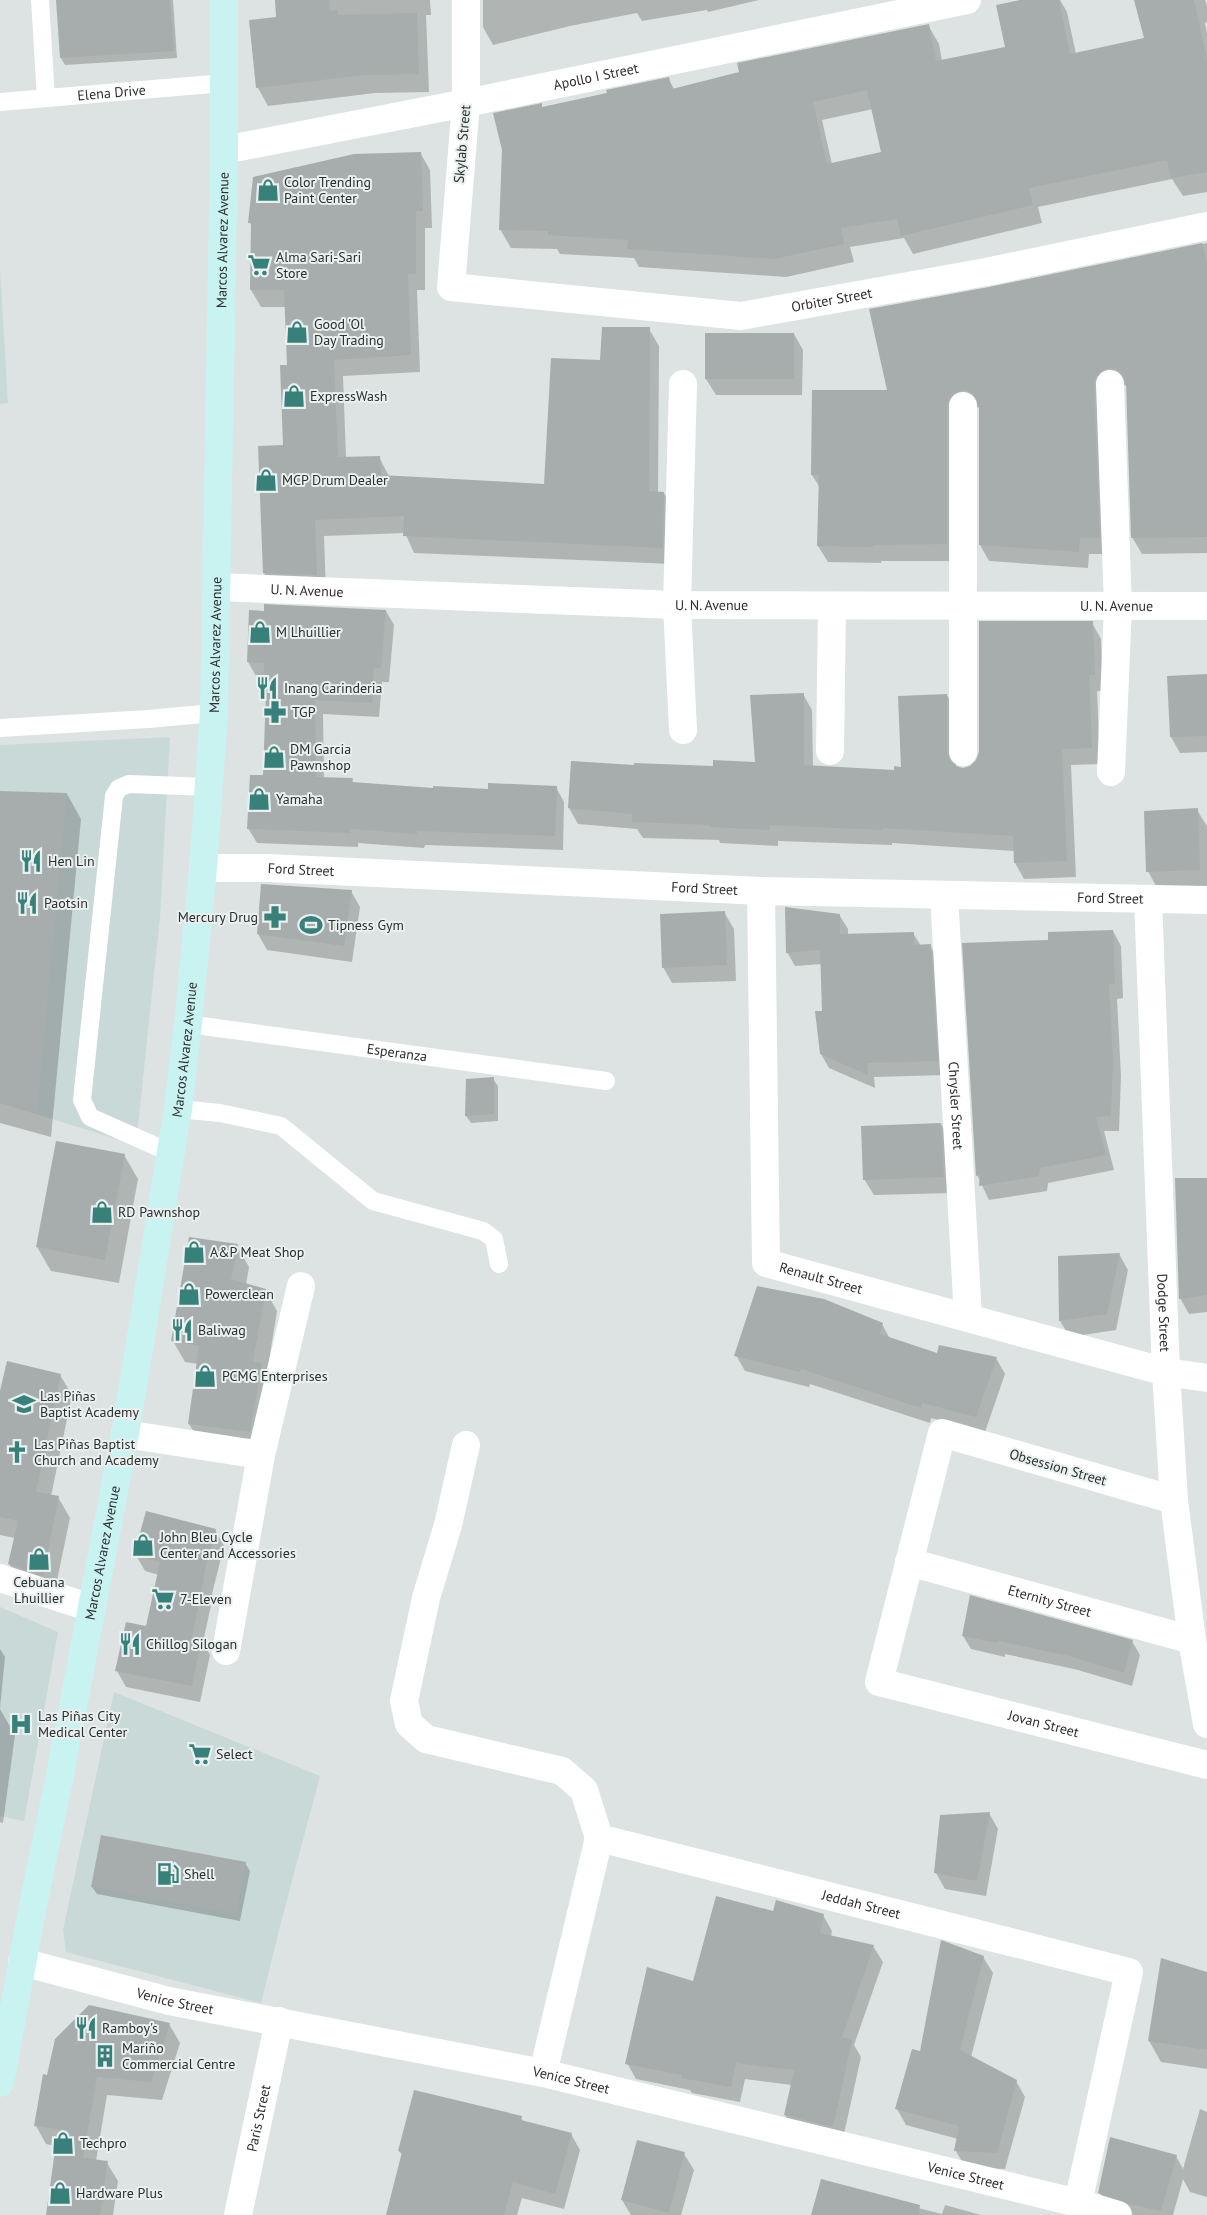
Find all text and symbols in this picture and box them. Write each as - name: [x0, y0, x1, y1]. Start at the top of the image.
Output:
- street label: Apollo I Street: [552, 59, 640, 94]
- street label: Elena Drive: [77, 81, 147, 104]
- street label: Skylab Street: [450, 104, 474, 184]
- street label: Marcos Alvarez Avenue: [212, 172, 233, 308]
- place label: Color Trending Paint Center: [284, 173, 371, 207]
- shop icon: Color Trending Paint Center: [255, 177, 281, 203]
- place label: Alma Sari-Sari Store: [276, 248, 361, 282]
- supermarket icon: Alma Sari-Sari Store: [246, 252, 272, 278]
- street label: Orbiter Street: [790, 284, 874, 316]
- place label: Good 'Ol Day Trading: [314, 315, 384, 349]
- shop icon: Good 'Ol Day Trading: [284, 319, 310, 345]
- shop icon: ExpressWash: [281, 383, 307, 409]
- place label: ExpressWash: [310, 387, 387, 405]
- shop icon: MCP Drum Dealer: [253, 467, 279, 493]
- place label: MCP Drum Dealer: [282, 471, 388, 489]
- street label: Marcos Alvarez Avenue: [205, 577, 225, 713]
- street label: U. N. Avenue: [270, 580, 344, 601]
- street label: U. N. Avenue: [675, 596, 748, 614]
- street label: U. N. Avenue: [1080, 597, 1153, 615]
- shop icon: M Lhuillier: [247, 619, 273, 645]
- place label: M Lhuillier: [276, 623, 341, 641]
- restaurant icon: Inang Carinderia: [254, 675, 280, 701]
- place label: Inang Carinderia: [284, 679, 383, 697]
- pharmacy icon: TGP: [262, 699, 288, 725]
- place label: TGP: [292, 703, 316, 721]
- place label: DM Garcia Pawnshop: [290, 740, 351, 774]
- shop icon: DM Garcia Pawnshop: [261, 744, 287, 770]
- shop icon: Yamaha: [246, 786, 272, 812]
- place label: Yamaha: [276, 790, 323, 808]
- restaurant icon: Hen Lin: [18, 848, 44, 874]
- place label: Hen Lin: [48, 852, 95, 870]
- street label: Ford Street: [267, 859, 335, 880]
- street label: Ford Street: [671, 878, 738, 899]
- street label: Ford Street: [1077, 888, 1144, 908]
- restaurant icon: Paotsin: [14, 890, 40, 916]
- place label: Paotsin: [44, 894, 88, 912]
- pharmacy icon: Mercury Drug: [262, 904, 288, 930]
- place label: Mercury Drug: [178, 908, 258, 926]
- sports icon: Tipness Gym: [298, 912, 324, 938]
- place label: Tipness Gym: [328, 916, 404, 934]
- street label: Marcos Alvarez Avenue: [168, 981, 201, 1119]
- street label: Esperanza: [366, 1039, 428, 1066]
- street label: Chrysler Street: [944, 1061, 967, 1151]
- shop icon: RD Pawnshop: [89, 1199, 115, 1225]
- place label: RD Pawnshop: [118, 1203, 200, 1221]
- shop icon: A&P Meat Shop: [181, 1239, 207, 1265]
- place label: A&P Meat Shop: [210, 1243, 304, 1261]
- street label: Renault Street: [777, 1258, 865, 1298]
- street label: Dodge Street: [1153, 1273, 1174, 1352]
- shop icon: Powerclean: [176, 1281, 202, 1307]
- place label: Powerclean: [205, 1285, 274, 1303]
- restaurant icon: Baliwag: [169, 1317, 195, 1343]
- place label: Baliwag: [198, 1321, 246, 1339]
- shop icon: PCMG Enterprises: [192, 1363, 218, 1389]
- place label: PCMG Enterprises: [222, 1367, 328, 1385]
- place label: Las Piñas Baptist Academy: [40, 1387, 139, 1421]
- school or university icon: Las Piñas Baptist Academy: [11, 1391, 37, 1417]
- place label: Las Piñas Baptist Church and Academy: [34, 1435, 159, 1469]
- church icon: Las Piñas Baptist Church and Academy: [4, 1439, 30, 1465]
- street label: Obsession Street: [1007, 1445, 1109, 1490]
- street label: Marcos Alvarez Avenue: [81, 1484, 124, 1621]
- place label: John Bleu Cycle Center and Accessories: [159, 1528, 296, 1562]
- shop icon: John Bleu Cycle Center and Accessories: [130, 1532, 156, 1558]
- shop icon: Cebuana Lhuillier: [26, 1546, 52, 1572]
- place label: Cebuana Lhuillier: [13, 1573, 65, 1607]
- street label: Eternity Street: [1006, 1581, 1094, 1621]
- supermarket icon: 7-Eleven: [150, 1586, 176, 1612]
- place label: 7-Eleven: [180, 1590, 232, 1608]
- restaurant icon: Chillog Silogan: [117, 1631, 143, 1657]
- place label: Chillog Silogan: [146, 1635, 237, 1653]
- street label: Jovan Street: [1005, 1706, 1081, 1741]
- place label: Las Piñas City Medical Center: [38, 1707, 128, 1741]
- hospital icon: Las Piñas City Medical Center: [8, 1711, 34, 1737]
- supermarket icon: Select: [187, 1741, 213, 1767]
- place label: Select: [216, 1745, 253, 1763]
- fuel station icon: Shell: [155, 1861, 181, 1887]
- place label: Shell: [184, 1865, 214, 1883]
- street label: Jeddah Street: [819, 1885, 903, 1923]
- street label: Venice Street: [134, 1984, 215, 2018]
- restaurant icon: Ramboy's: [73, 2015, 99, 2041]
- place label: Ramboy's: [102, 2019, 158, 2037]
- place label: Mariño Commercial Centre: [122, 2039, 235, 2073]
- building icon: Mariño Commercial Centre: [92, 2043, 118, 2069]
- street label: Venice Street: [530, 2062, 612, 2098]
- street label: Paris Street: [243, 2083, 274, 2153]
- shop icon: Techpro: [50, 2130, 76, 2156]
- place label: Techpro: [80, 2134, 127, 2152]
- street label: Venice Street: [925, 2157, 1006, 2194]
- shop icon: Hardware Plus: [47, 2180, 73, 2206]
- place label: Hardware Plus: [76, 2184, 163, 2202]

